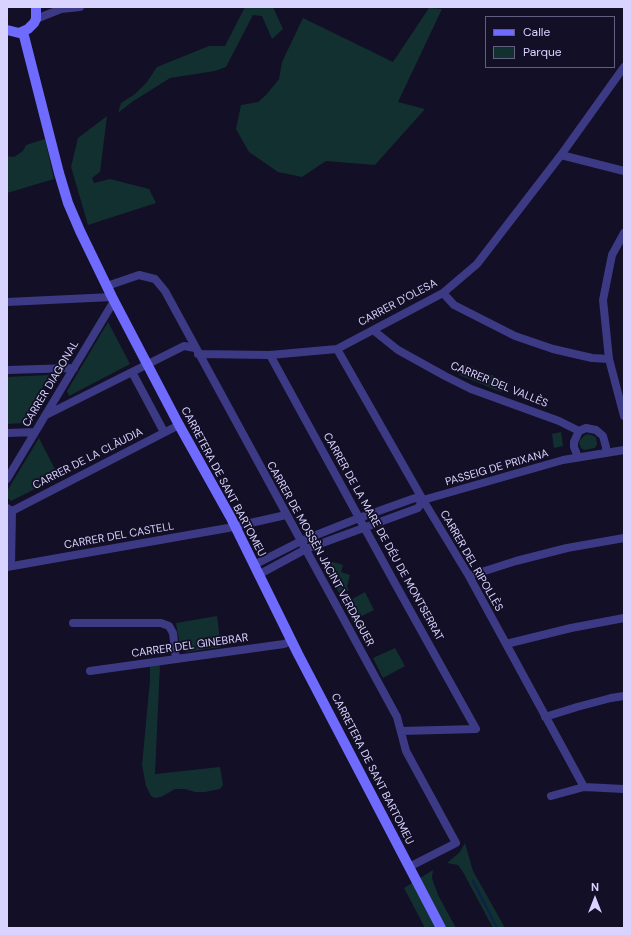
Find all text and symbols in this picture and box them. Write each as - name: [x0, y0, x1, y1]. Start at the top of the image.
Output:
- legend: [485, 16, 615, 68]
- text: Calle: [523, 24, 550, 40]
- text: Parque: [523, 44, 562, 60]
- street label: CARRER D'OLESA: [356, 277, 440, 329]
- street label: CARRER DIAGONAL: [20, 338, 82, 430]
- street label: CARRER DEL VALLÈS: [448, 359, 550, 411]
- street label: CARRETERA DE SANT BARTOMEU: [178, 405, 268, 559]
- street label: CARRER DE LA CLÀUDIA: [31, 425, 145, 493]
- street label: CARRER DE LA MARE DE DÉU DE MONTSERRAT: [320, 431, 446, 643]
- street label: PASSEIG DE PRIXANA: [444, 447, 550, 489]
- street label: CARRER DE MOSSÈN JACINT VERDAGUER: [264, 459, 376, 649]
- street label: CARRER DEL RIPOLLÈS: [437, 508, 505, 614]
- street label: CARRER DEL CASTELL: [63, 520, 175, 552]
- street label: CARRER DEL GINEBRAR: [131, 631, 249, 661]
- street label: CARRETERA DE SANT BARTOMEU: [328, 691, 416, 847]
- north arrow: [575, 879, 615, 919]
- text: N: [591, 880, 599, 894]

